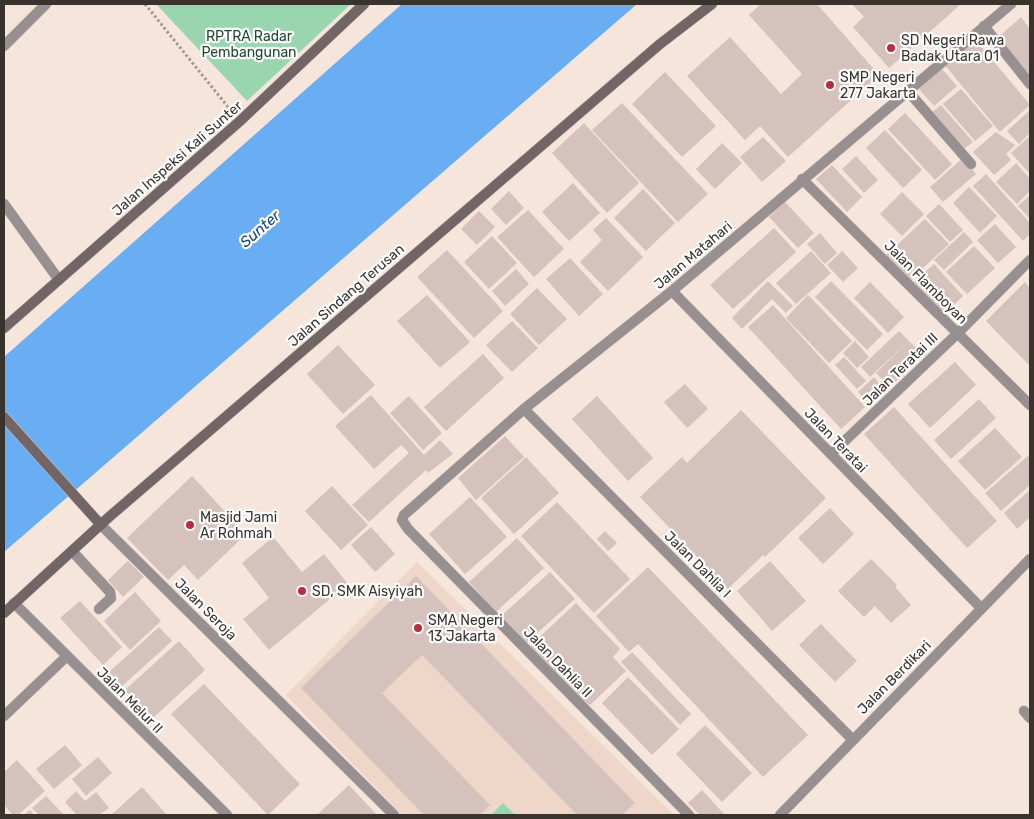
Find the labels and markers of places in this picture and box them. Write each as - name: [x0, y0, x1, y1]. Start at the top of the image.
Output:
- place label: SD Negeri Rawa Badak Utara 01: [901, 32, 1004, 65]
- marker: SD Negeri Rawa Badak Utara 01: [885, 42, 897, 54]
- place label: SMP Negeri 277 Jakarta: [840, 69, 916, 102]
- marker: SMP Negeri 277 Jakarta: [824, 79, 836, 91]
- place label: Masjid Jami Ar Rohmah: [200, 509, 277, 542]
- marker: Masjid Jami Ar Rohmah: [184, 519, 196, 531]
- place label: SD, SMK Aisyiyah: [312, 583, 423, 600]
- marker: SD, SMK Aisyiyah: [296, 585, 308, 597]
- place label: SMA Negeri 13 Jakarta: [428, 612, 503, 645]
- marker: SMA Negeri 13 Jakarta: [412, 622, 424, 634]

